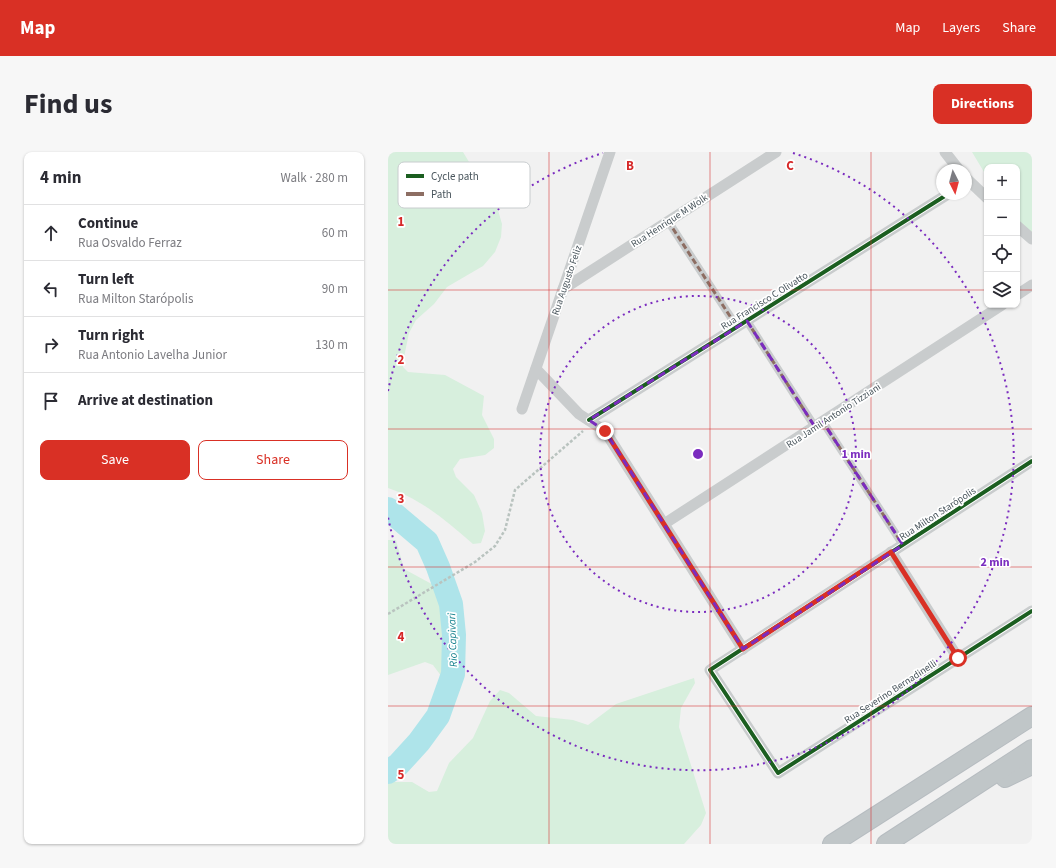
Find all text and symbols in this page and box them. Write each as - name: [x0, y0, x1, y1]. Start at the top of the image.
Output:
- text: Map: [20, 15, 55, 42]
- text: Map: [895, 18, 920, 38]
- text: Layers: [942, 18, 980, 38]
- text: Share: [1002, 18, 1036, 38]
- text: Find us: [24, 84, 112, 124]
- button: Directions: [933, 84, 1032, 124]
- text: B: [626, 157, 634, 175]
- text: C: [786, 157, 794, 175]
- legend: [398, 162, 530, 208]
- north arrow: [936, 164, 972, 200]
- map controls: [984, 164, 1020, 308]
- button: +: [984, 164, 1020, 200]
- text: 4 min: [40, 166, 81, 190]
- text: Walk · 280 m: [280, 169, 348, 187]
- text: Cycle path: [431, 169, 479, 184]
- text: Path: [431, 187, 452, 202]
- street label: Rua Henrique M Wolk: [628, 191, 711, 251]
- button: −: [984, 200, 1020, 236]
- text: Continue: [78, 213, 138, 234]
- text: 1: [398, 213, 405, 231]
- icon: ahead: [40, 222, 62, 244]
- text: 60 m: [322, 224, 348, 242]
- text: Rua Osvaldo Ferraz: [78, 234, 182, 252]
- button: locate: [984, 236, 1020, 272]
- street label: Rua Augusto Feliz: [548, 243, 585, 317]
- street label: Rua Francisco C Olivatto: [718, 268, 811, 333]
- text: Turn left: [78, 269, 134, 290]
- button: layers: [984, 272, 1020, 308]
- icon: left: [40, 278, 62, 300]
- text: 90 m: [322, 280, 348, 298]
- text: Rua Milton Starópolis: [78, 290, 194, 308]
- text: Turn right: [78, 325, 144, 346]
- icon: right: [40, 334, 62, 356]
- text: 130 m: [315, 336, 348, 354]
- text: Rua Antonio Lavelha Junior: [78, 346, 227, 364]
- text: 2: [398, 351, 405, 369]
- street label: Rua Jamil Antonio Tizziani: [784, 380, 883, 452]
- icon: arrive: [40, 390, 62, 412]
- text: Arrive at destination: [78, 390, 213, 411]
- route end: [596, 422, 614, 440]
- button: Save: [40, 440, 190, 480]
- button: Share: [198, 440, 348, 480]
- text: 1 min: [841, 446, 871, 463]
- centre of rings: [691, 447, 705, 461]
- street label: Rua Milton Starópolis: [896, 484, 979, 544]
- text: 3: [398, 490, 405, 508]
- text: 2 min: [980, 554, 1010, 571]
- water label: Rio Capivari: [444, 612, 461, 667]
- text: 4: [398, 628, 405, 646]
- route start: [949, 649, 967, 667]
- street label: Rua Severino Bernadinelli: [842, 657, 940, 727]
- text: 5: [398, 766, 405, 784]

